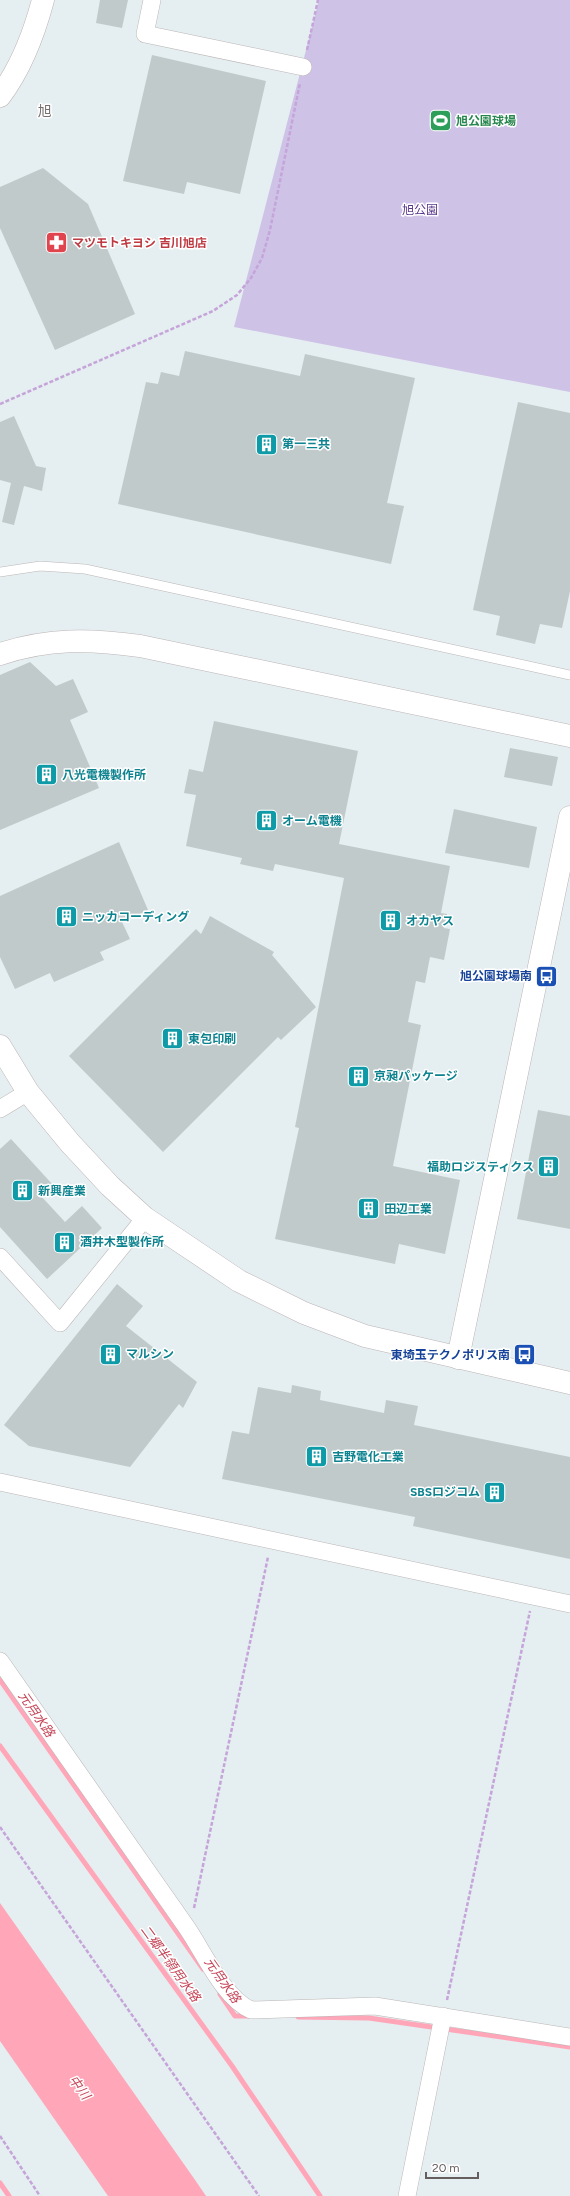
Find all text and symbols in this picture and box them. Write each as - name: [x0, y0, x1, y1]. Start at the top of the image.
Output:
- district label: 旭: [38, 103, 52, 120]
- sports icon: 旭公園球場: [427, 108, 453, 134]
- place label: 旭公園球場: [456, 114, 516, 128]
- park label: 旭公園: [402, 203, 438, 217]
- pharmacy icon: マツモトキヨシ 吉川旭店: [43, 230, 69, 256]
- place label: マツモトキヨシ 吉川旭店: [72, 236, 207, 250]
- building icon: 第一三共: [253, 431, 279, 457]
- place label: 第一三共: [282, 437, 330, 451]
- building icon: 八光電機製作所: [34, 762, 60, 788]
- place label: 八光電機製作所: [62, 768, 146, 782]
- building icon: オーム電機: [254, 808, 280, 834]
- place label: オーム電機: [282, 814, 342, 828]
- building icon: ニッカコーディング: [53, 904, 79, 930]
- building icon: オカヤス: [378, 908, 404, 934]
- place label: ニッカコーディング: [82, 910, 189, 924]
- place label: オカヤス: [406, 914, 454, 928]
- bus stop icon: 旭公園球場南: [534, 963, 560, 989]
- place label: 旭公園球場南: [460, 969, 532, 983]
- building icon: 東包印刷: [159, 1026, 185, 1052]
- place label: 東包印刷: [188, 1032, 236, 1046]
- building icon: 京昶パッケージ: [345, 1063, 371, 1089]
- place label: 京昶パッケージ: [374, 1069, 458, 1083]
- building icon: 福助ロジスティクス: [536, 1154, 562, 1180]
- place label: 福助ロジスティクス: [427, 1160, 534, 1174]
- building icon: 新興産業: [10, 1178, 36, 1204]
- place label: 新興産業: [38, 1184, 86, 1198]
- building icon: 田辺工業: [355, 1196, 381, 1222]
- place label: 田辺工業: [384, 1202, 432, 1216]
- building icon: 酒井木型製作所: [51, 1229, 77, 1255]
- place label: 酒井木型製作所: [80, 1235, 164, 1249]
- building icon: マルシン: [98, 1341, 124, 1367]
- bus stop icon: 東埼玉テクノポリス南: [512, 1342, 538, 1368]
- place label: マルシン: [126, 1347, 174, 1361]
- place label: 東埼玉テクノポリス南: [391, 1348, 510, 1362]
- building icon: 吉野電化工業: [304, 1444, 330, 1470]
- place label: 吉野電化工業: [332, 1450, 404, 1464]
- building icon: SBSロジコム: [482, 1479, 508, 1505]
- place label: SBSロジコム: [410, 1485, 480, 1499]
- water label: 元用水路: [16, 1689, 58, 1741]
- water label: 二郷半領用水路: [138, 1922, 204, 2005]
- water label: 元用水路: [202, 1955, 244, 2007]
- water label: 中川: [66, 2072, 94, 2104]
- scale bar: [426, 2154, 478, 2180]
- text: 20 m: [432, 2161, 460, 2175]

